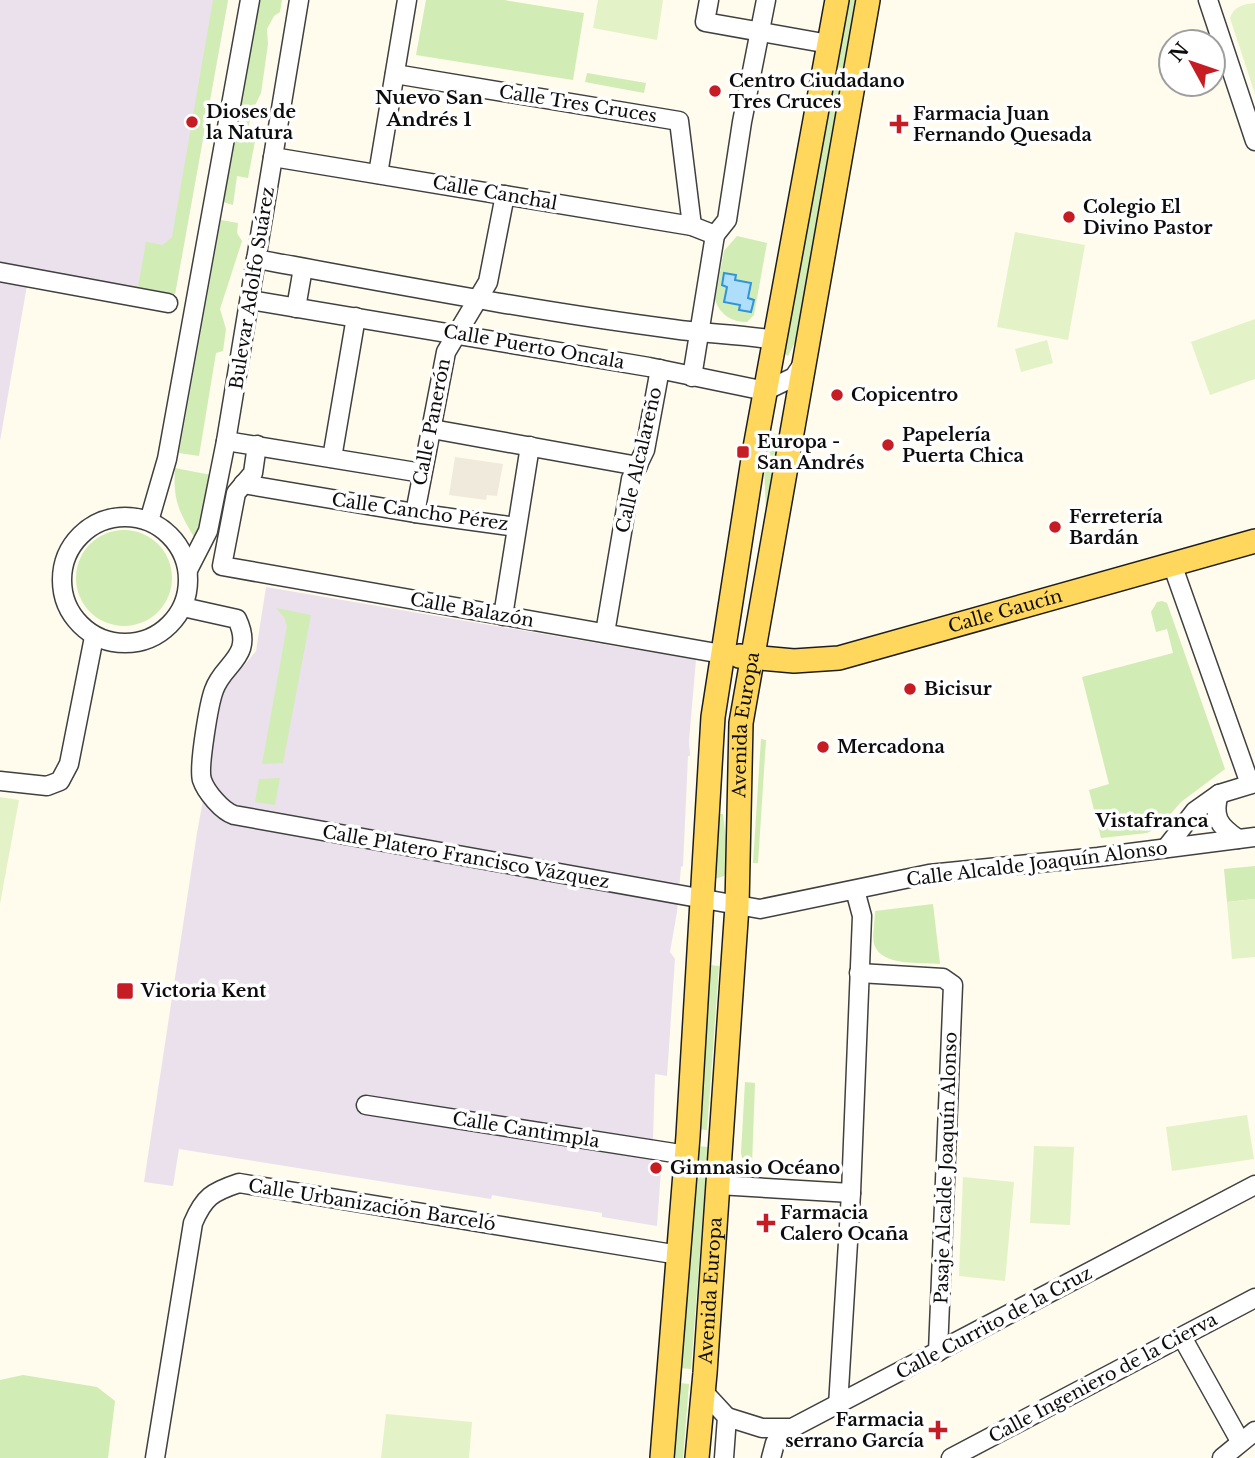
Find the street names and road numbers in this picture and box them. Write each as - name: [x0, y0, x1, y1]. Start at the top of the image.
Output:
- street label: Calle Tres Cruces: [498, 81, 658, 127]
- street label: Calle Canchal: [431, 171, 559, 215]
- street label: Bulevar Adolfo Suárez: [225, 185, 279, 391]
- street label: Calle Puerto Oncala: [442, 320, 626, 374]
- street label: Calle Panerón: [409, 357, 455, 487]
- street label: Calle Alcalareño: [612, 385, 666, 535]
- street label: Calle Cancho Pérez: [330, 489, 510, 535]
- street label: Calle Gaucín: [946, 585, 1065, 638]
- street label: Calle Balazón: [408, 588, 536, 632]
- street label: Avenida Europa: [728, 650, 764, 799]
- street label: Calle Platero Francisco Vázquez: [321, 821, 611, 893]
- street label: Calle Alcalde Joaquín Alonso: [905, 837, 1169, 891]
- street label: Pasaje Alcalde Joaquín Alonso: [930, 1032, 962, 1304]
- street label: Calle Cantimpla: [451, 1108, 601, 1152]
- street label: Calle Urbanización Barceló: [247, 1175, 497, 1235]
- street label: Avenida Europa: [695, 1216, 727, 1366]
- street label: Calle Currito de la Cruz: [892, 1262, 1096, 1384]
- street label: Calle Ingeniero de la Cierva: [985, 1308, 1221, 1448]

